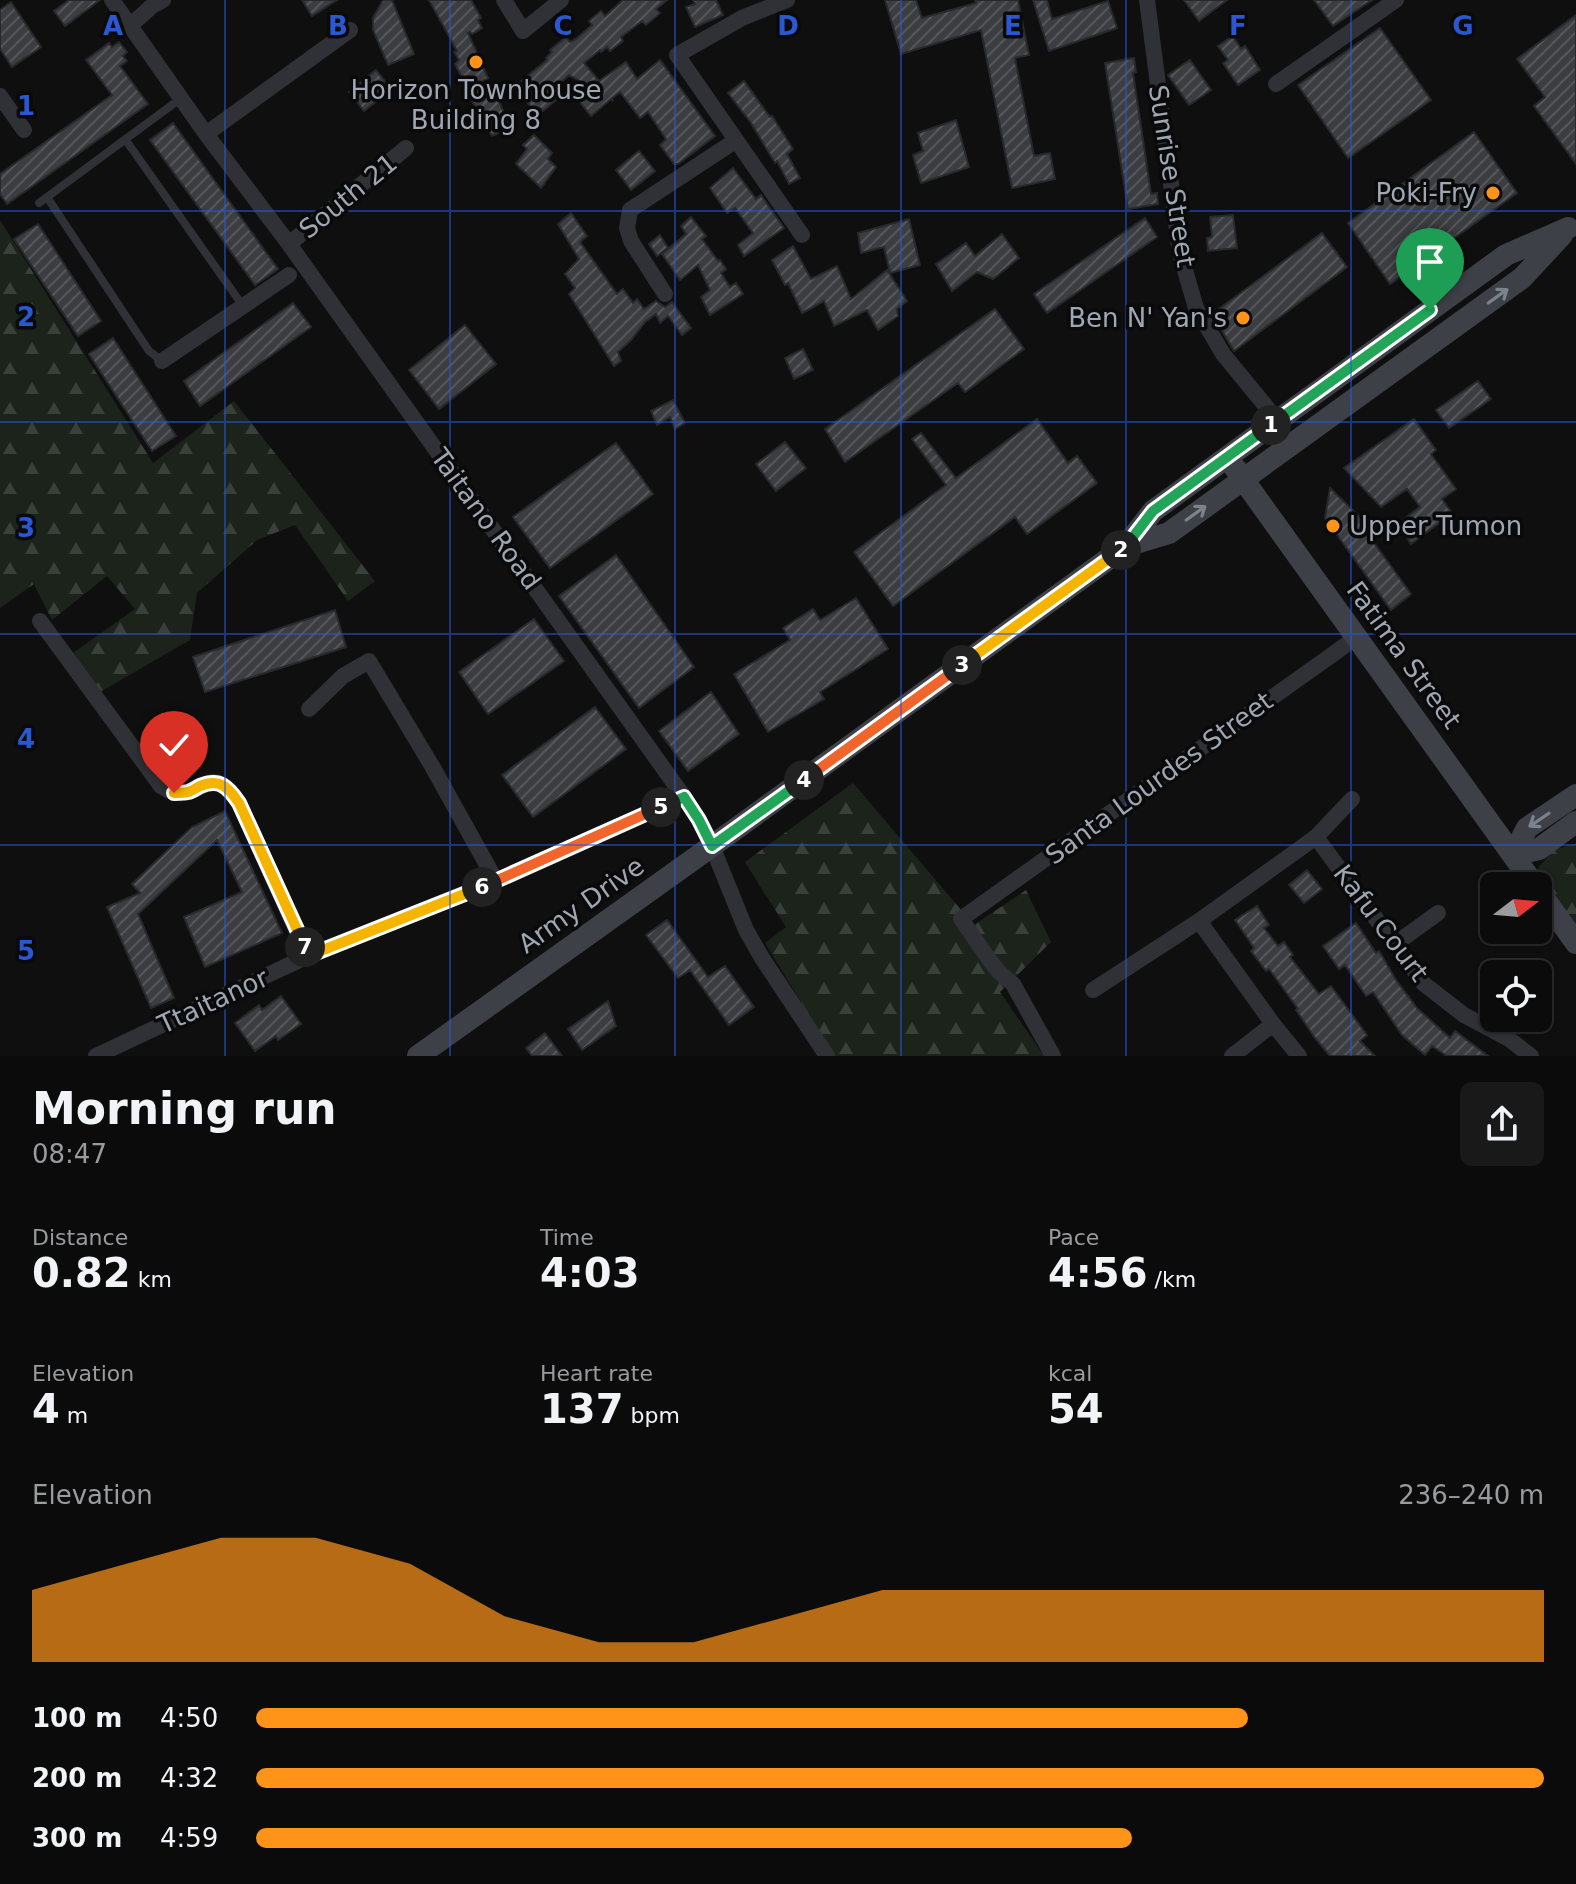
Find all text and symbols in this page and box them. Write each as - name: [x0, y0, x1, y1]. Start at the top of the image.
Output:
- text: A: [103, 11, 123, 41]
- text: B: [328, 11, 348, 41]
- text: C: [553, 11, 573, 41]
- text: D: [777, 11, 799, 41]
- text: E: [1004, 11, 1022, 41]
- text: F: [1229, 11, 1247, 41]
- text: G: [1452, 11, 1474, 41]
- marker: Horizon Townhouse Building 8: [467, 53, 485, 71]
- place label: Horizon Townhouse Building 8: [350, 75, 602, 135]
- street label: Sunrise Street: [1143, 83, 1201, 269]
- text: 1: [17, 91, 35, 121]
- street label: South 21: [293, 148, 403, 244]
- place label: Poki-Fry: [1376, 178, 1477, 208]
- marker: Poki-Fry: [1484, 184, 1502, 202]
- pin: [1396, 228, 1464, 310]
- icon: arrive: [1408, 240, 1452, 284]
- one-way arrow: [1487, 288, 1508, 305]
- text: 2: [17, 302, 35, 332]
- place label: Ben N' Yan's: [1068, 303, 1227, 333]
- marker: Ben N' Yan's: [1234, 309, 1252, 327]
- pin: 1: [1251, 405, 1291, 445]
- text: 1: [1263, 412, 1279, 437]
- street label: Taitano Road: [424, 442, 547, 595]
- one-way arrow: [1185, 505, 1207, 521]
- place label: Upper Tumon: [1349, 511, 1522, 541]
- text: 3: [17, 513, 35, 543]
- marker: Upper Tumon: [1324, 517, 1342, 535]
- pin: 2: [1101, 530, 1141, 570]
- text: 2: [1113, 537, 1129, 562]
- street label: Fatima Street: [1341, 576, 1467, 734]
- pin: 3: [942, 645, 982, 685]
- text: 3: [954, 652, 970, 677]
- street label: Santa Lourdes Street: [1040, 686, 1278, 870]
- pin: [140, 711, 208, 793]
- icon: check: [152, 723, 196, 767]
- text: 4: [17, 724, 35, 754]
- pin: 4: [784, 760, 824, 800]
- text: 4: [796, 767, 812, 792]
- pin: 5: [641, 787, 681, 827]
- text: 5: [653, 794, 669, 819]
- one-way arrow: [1528, 812, 1550, 828]
- street label: Army Drive: [512, 851, 650, 959]
- street label: Kafu Court: [1328, 859, 1434, 987]
- pin: 6: [462, 867, 502, 907]
- north arrow: [1480, 872, 1552, 944]
- map controls: [1480, 872, 1552, 1032]
- text: 6: [474, 874, 490, 899]
- pin: 7: [285, 927, 325, 967]
- text: 7: [297, 934, 313, 959]
- text: 5: [17, 936, 35, 966]
- button: locate: [1480, 960, 1552, 1032]
- street label: Ttaitanor: [152, 962, 273, 1040]
- button: share: [1460, 1082, 1544, 1166]
- text: Morning run: [32, 1083, 337, 1134]
- text: 08:47: [32, 1139, 107, 1169]
- text: Distance: [32, 1225, 128, 1250]
- text: Time: [540, 1225, 594, 1250]
- text: Pace: [1048, 1225, 1099, 1250]
- text: 0.82: [32, 1250, 131, 1296]
- text: 4:03: [540, 1250, 640, 1296]
- text: 4:56: [1048, 1250, 1148, 1296]
- text: km: [131, 1267, 172, 1292]
- text: /km: [1148, 1267, 1196, 1292]
- text: Elevation: [32, 1361, 134, 1386]
- text: Heart rate: [540, 1361, 653, 1386]
- text: kcal: [1048, 1361, 1092, 1386]
- text: 4: [32, 1386, 60, 1432]
- text: 137: [540, 1386, 624, 1432]
- text: 54: [1048, 1386, 1104, 1432]
- text: m: [60, 1403, 88, 1428]
- text: bpm: [624, 1403, 680, 1428]
- text: Elevation: [32, 1480, 153, 1510]
- text: 236–240 m: [1398, 1480, 1544, 1510]
- text: 100 m: [32, 1703, 122, 1733]
- text: 4:50: [160, 1703, 218, 1733]
- text: 200 m: [32, 1763, 122, 1793]
- text: 4:32: [160, 1763, 218, 1793]
- text: 300 m: [32, 1823, 122, 1853]
- text: 4:59: [160, 1823, 218, 1853]

